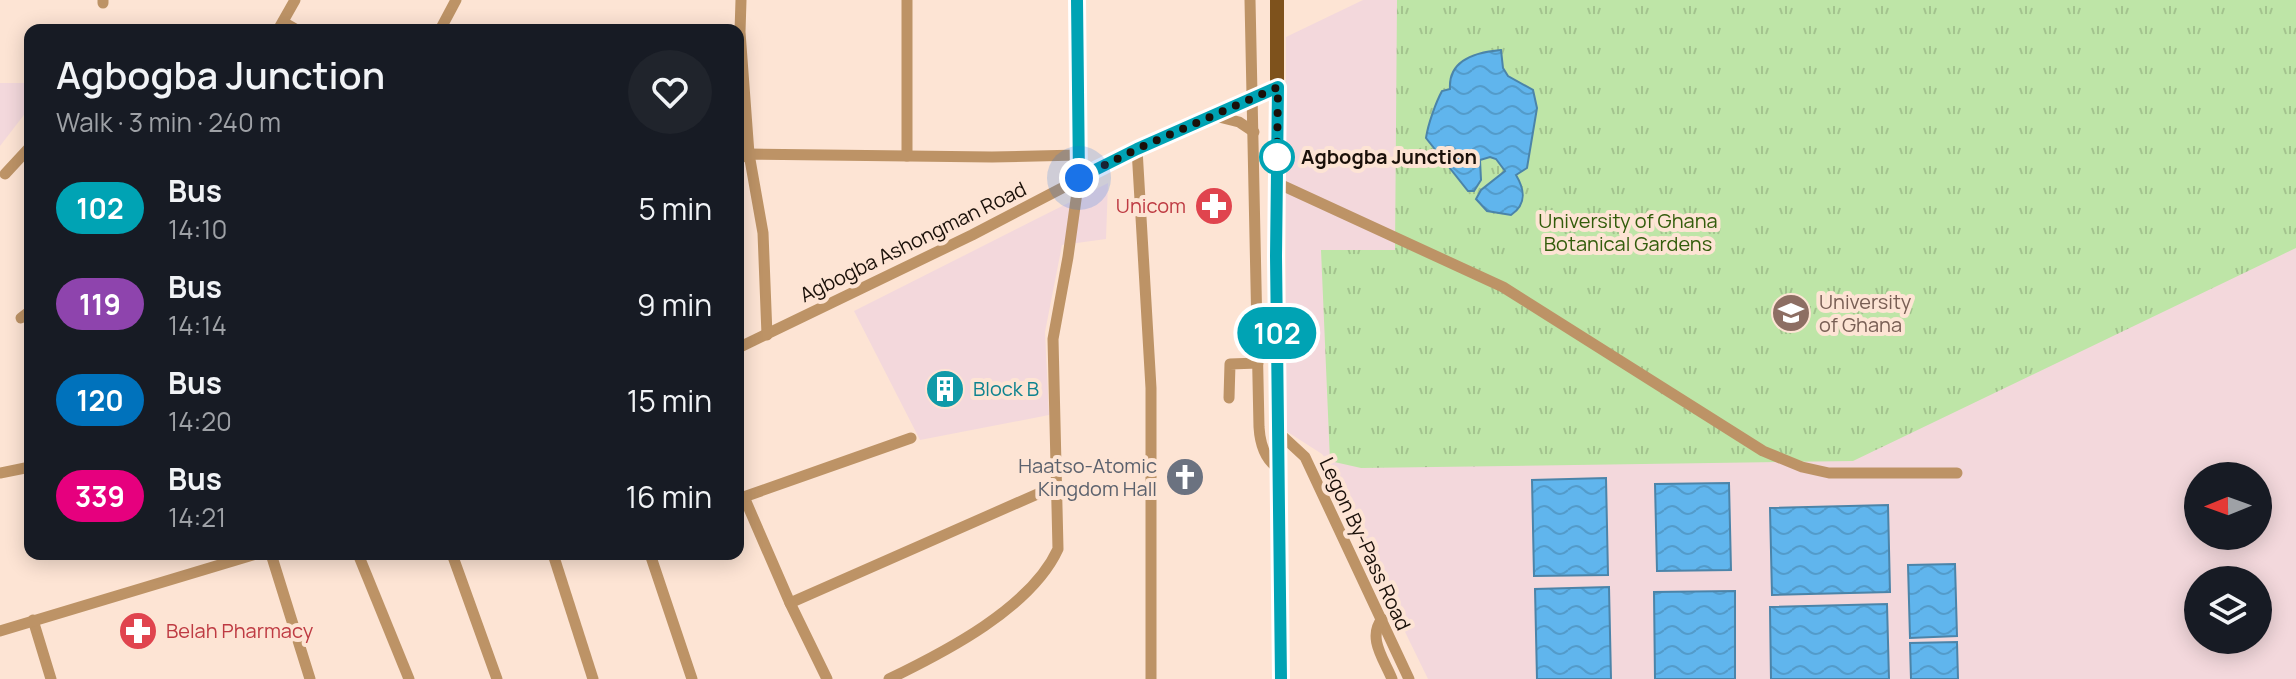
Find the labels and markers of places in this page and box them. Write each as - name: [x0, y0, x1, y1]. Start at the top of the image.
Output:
- marker: Agbogba Junction: [1260, 140, 1294, 174]
- place label: Agbogba Junction: [1301, 143, 1477, 170]
- pharmacy icon: Unicom: [1193, 185, 1235, 227]
- place label: Unicom: [1116, 192, 1186, 219]
- place label: University of Ghana: [1819, 288, 1912, 338]
- school or university icon: University of Ghana: [1770, 292, 1812, 334]
- building icon: Block B: [924, 368, 966, 410]
- place label: Block B: [973, 375, 1039, 402]
- place label: Haatso-Atomic Kingdom Hall: [1018, 452, 1157, 502]
- church icon: Haatso-Atomic Kingdom Hall: [1164, 456, 1206, 498]
- pharmacy icon: Belah Pharmacy: [117, 610, 159, 652]
- place label: Belah Pharmacy: [166, 617, 314, 644]

